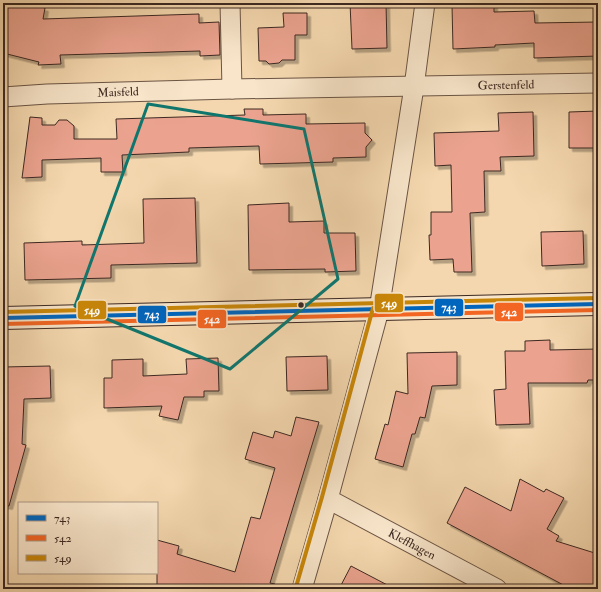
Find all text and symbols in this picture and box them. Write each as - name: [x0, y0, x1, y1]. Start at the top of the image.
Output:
- street label: Gerstenfeld: [478, 78, 534, 93]
- street label: Maisfeld: [97, 84, 139, 101]
- line badge: 549: [374, 293, 404, 313]
- text: 549: [381, 297, 397, 311]
- line badge: 743: [434, 298, 464, 317]
- line badge: 549: [77, 300, 107, 320]
- unlabelled marker: [296, 300, 306, 310]
- text: 743: [442, 301, 456, 315]
- line badge: 542: [494, 302, 524, 322]
- text: 549: [84, 304, 100, 318]
- line badge: 743: [137, 305, 167, 324]
- text: 542: [501, 306, 517, 320]
- text: 743: [145, 308, 159, 322]
- line badge: 542: [197, 309, 227, 329]
- text: 542: [204, 313, 220, 327]
- legend: [18, 502, 158, 574]
- text: 743: [54, 511, 70, 526]
- street label: Kleffhagen: [385, 526, 438, 563]
- text: 542: [54, 531, 72, 546]
- text: 549: [54, 551, 72, 566]

